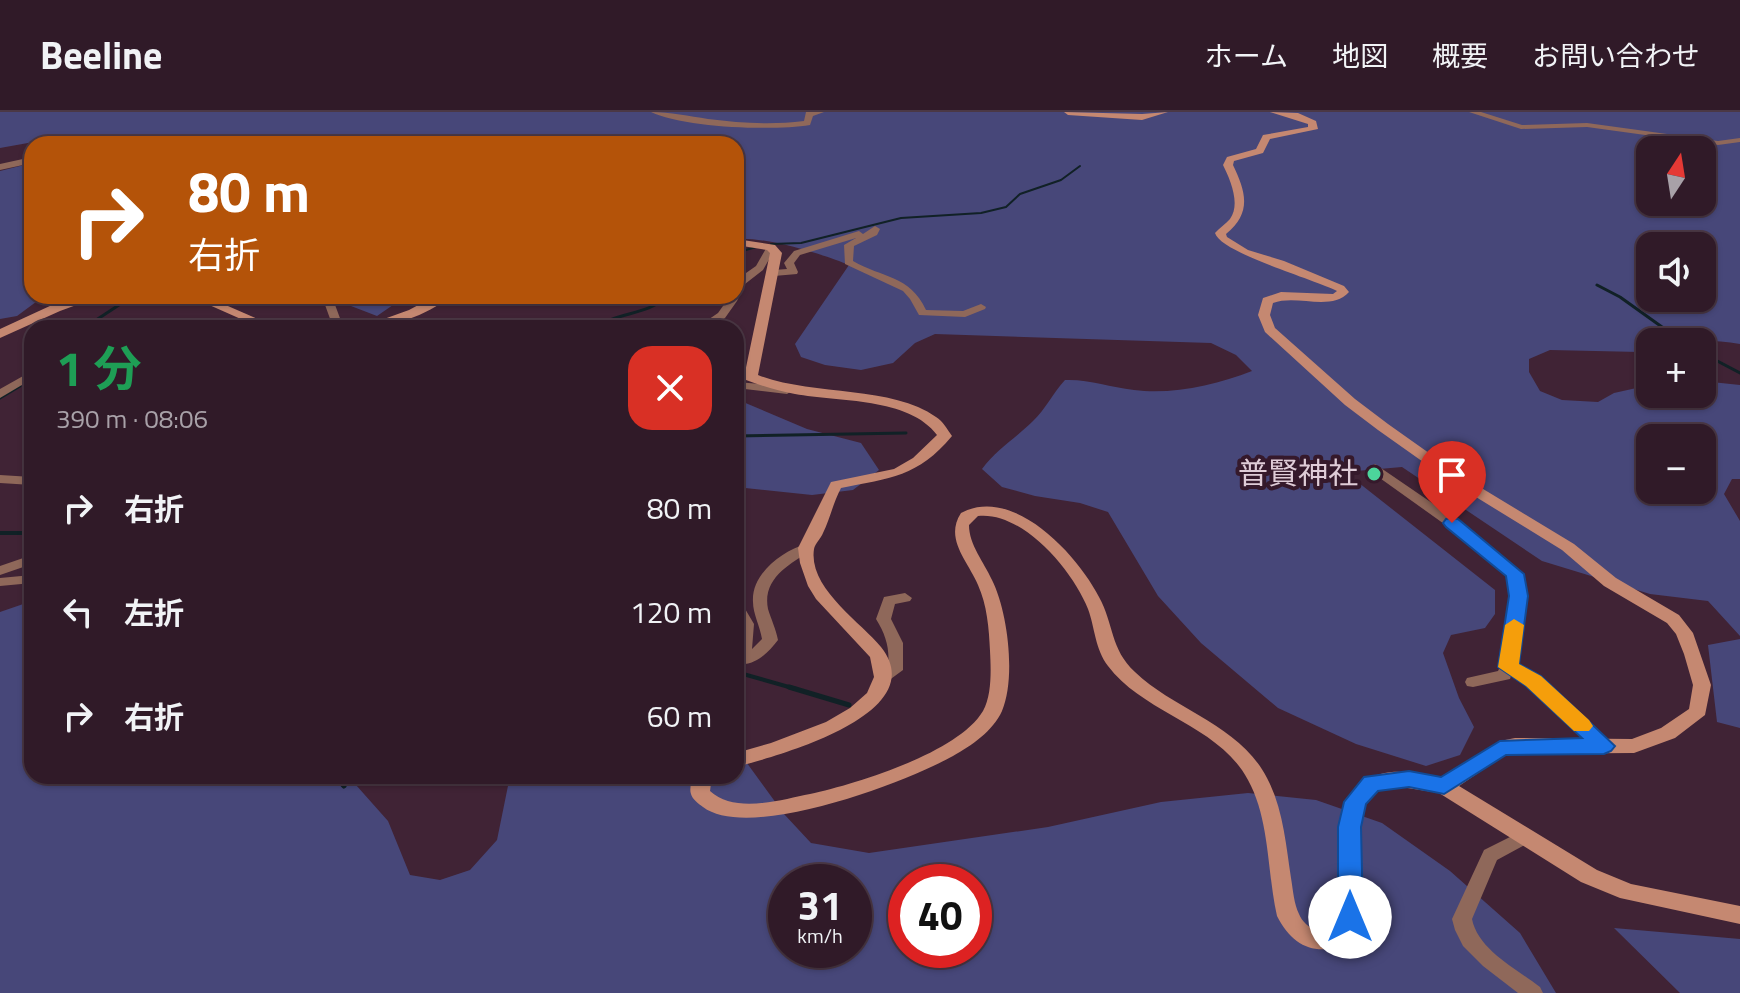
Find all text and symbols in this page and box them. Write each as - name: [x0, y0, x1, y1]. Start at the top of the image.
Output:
- text: Beeline: [40, 26, 162, 84]
- text: ホーム: [1205, 34, 1288, 77]
- text: 地図: [1332, 34, 1388, 77]
- text: 概要: [1432, 34, 1488, 77]
- text: お問い合わせ: [1532, 34, 1700, 77]
- north arrow: [1636, 136, 1716, 216]
- map controls: [1636, 136, 1716, 504]
- text: 80 m: [188, 149, 310, 234]
- icon: right: [56, 168, 160, 272]
- text: 右折: [188, 227, 260, 282]
- button: sound: [1636, 232, 1716, 312]
- button: +: [1636, 328, 1716, 408]
- text: 1 分: [56, 332, 141, 405]
- button: close: [628, 346, 712, 430]
- text: 390 m · 08:06: [56, 399, 208, 438]
- button: −: [1636, 424, 1716, 504]
- pin: [1418, 441, 1486, 523]
- place label: 普賢神社: [1238, 450, 1358, 496]
- icon: arrive: [1430, 453, 1474, 497]
- marker: 普賢神社: [1365, 465, 1383, 483]
- text: 80 m: [647, 485, 712, 531]
- icon: right: [56, 486, 100, 530]
- text: 右折: [124, 486, 184, 532]
- text: 120 m: [630, 589, 712, 635]
- icon: left: [56, 590, 100, 634]
- text: 左折: [124, 590, 184, 636]
- text: 60 m: [647, 693, 712, 739]
- icon: right: [56, 694, 100, 738]
- text: 右折: [124, 694, 184, 740]
- speed limit sign: 40: [888, 864, 992, 968]
- text: 31: [798, 875, 842, 936]
- position arrow: [1308, 875, 1392, 959]
- text: km/h: [797, 920, 843, 951]

